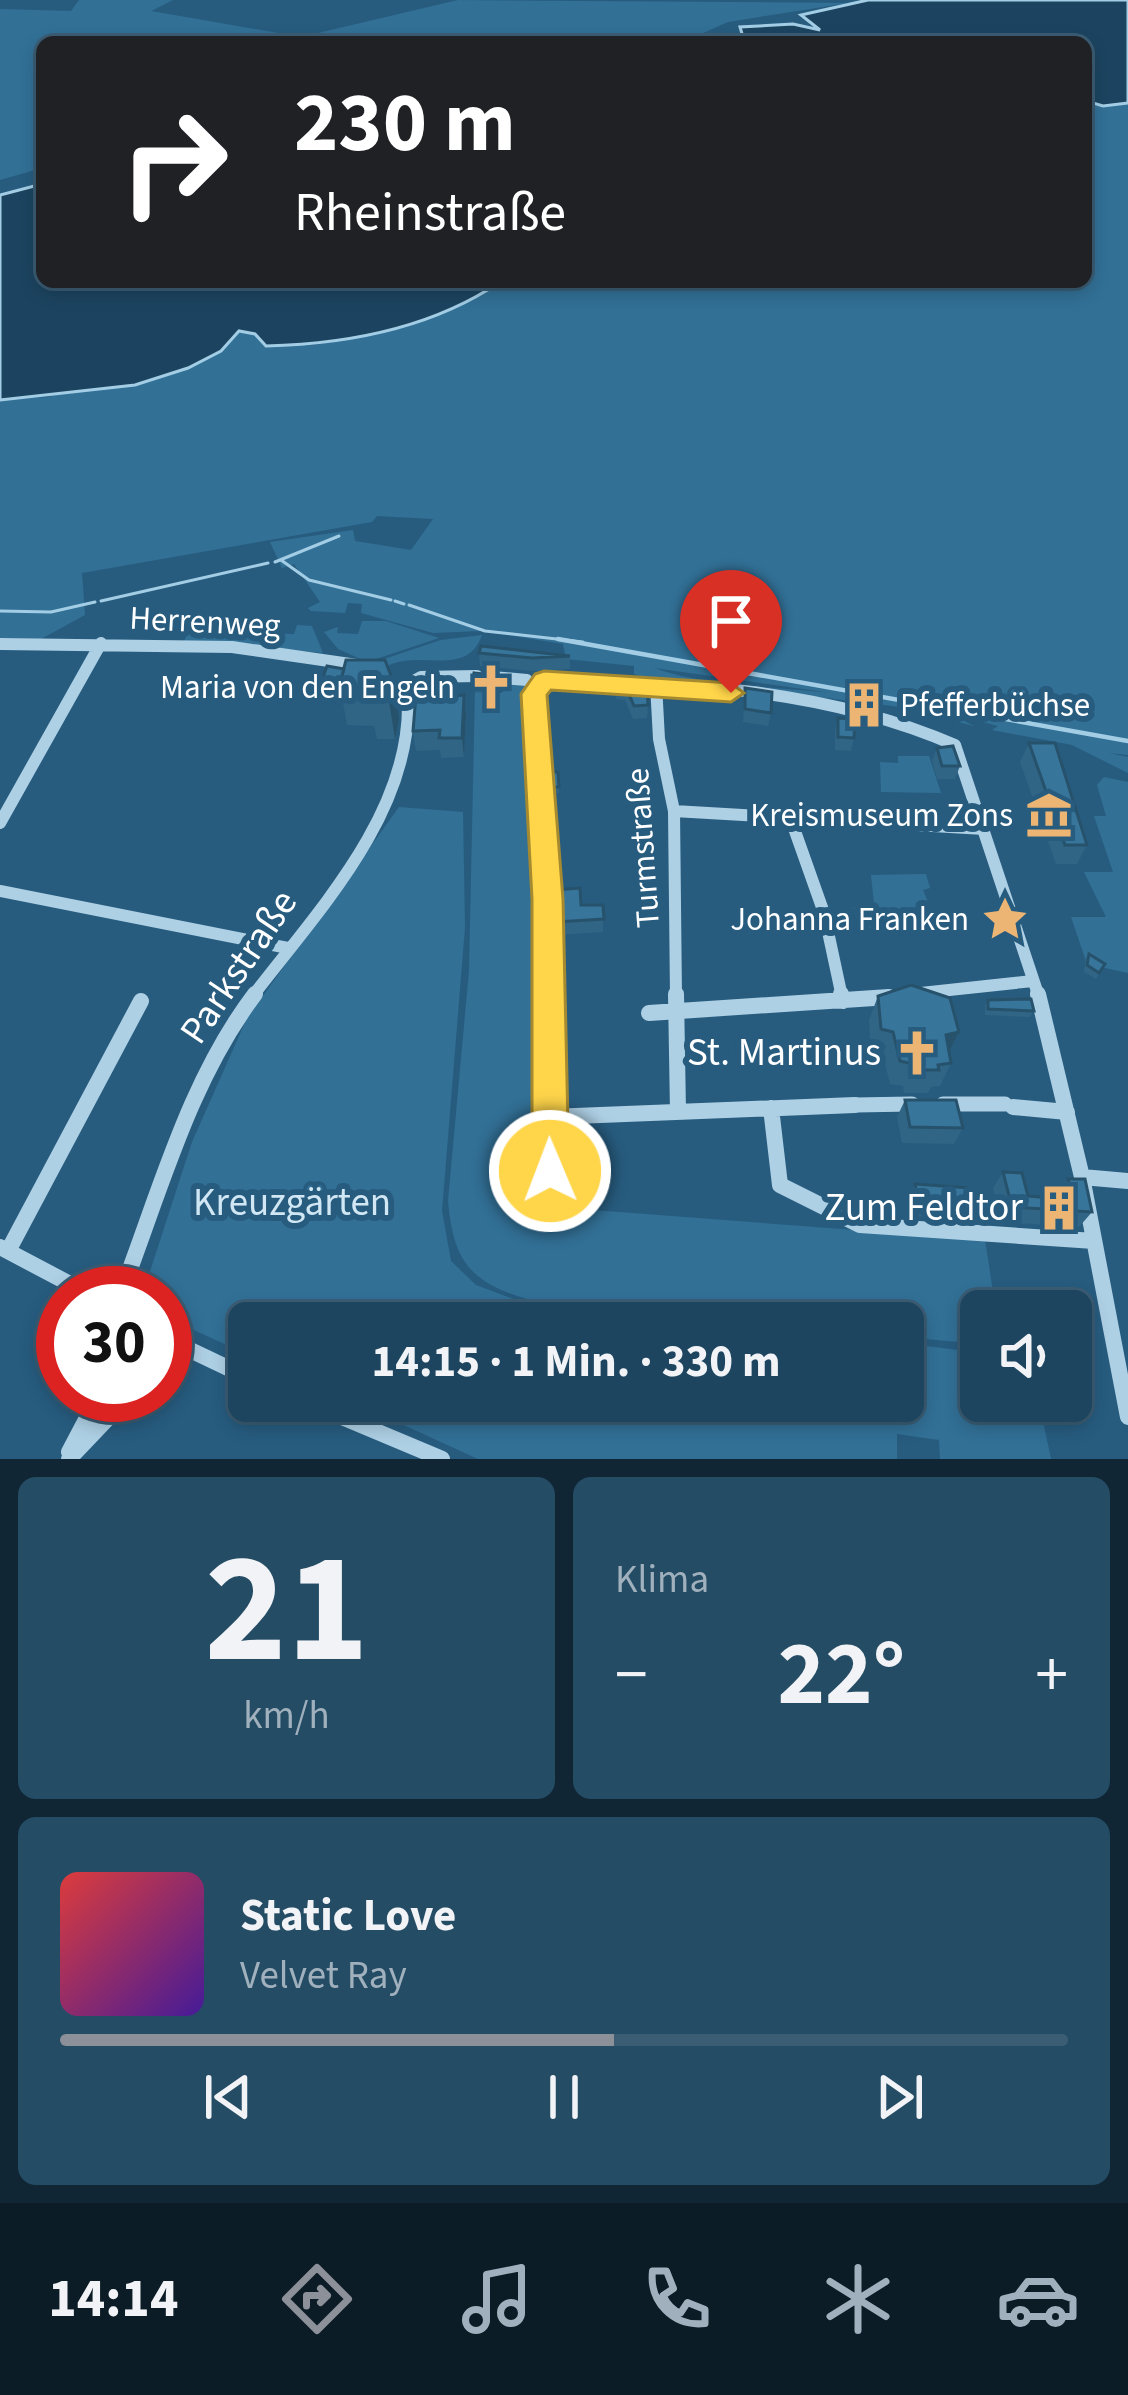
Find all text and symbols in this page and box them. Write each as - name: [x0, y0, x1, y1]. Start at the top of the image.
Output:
- text: 230 m: [294, 64, 516, 184]
- icon: right: [96, 84, 252, 240]
- text: Rheinstraße: [294, 175, 566, 252]
- pin: [680, 570, 782, 693]
- icon: arrive: [698, 588, 764, 654]
- street label: Herrenweg: [128, 595, 282, 649]
- church icon: Maria von den Engeln: [466, 662, 516, 712]
- place label: Maria von den Engeln: [160, 664, 455, 711]
- building icon: Pfefferbüchse: [839, 680, 889, 730]
- place label: Pfefferbüchse: [900, 682, 1090, 729]
- street label: Turmstraße: [614, 767, 672, 929]
- museum icon: Kreismuseum Zons: [1024, 790, 1074, 840]
- place label: Kreismuseum Zons: [750, 792, 1013, 839]
- street label: Parkstraße: [167, 878, 311, 1056]
- place icon: Johanna Franken: [980, 894, 1030, 944]
- place label: Johanna Franken: [730, 896, 969, 943]
- place label: St. Martinus: [687, 1025, 881, 1081]
- church icon: St. Martinus: [892, 1028, 942, 1078]
- position arrow: [487, 1108, 613, 1234]
- park label: Kreuzgärten: [193, 1175, 391, 1231]
- place label: Zum Feldtor: [825, 1180, 1023, 1236]
- building icon: Zum Feldtor: [1034, 1183, 1084, 1233]
- speed limit sign: 30: [36, 1266, 192, 1422]
- map controls: [960, 1290, 1092, 1422]
- button: sound: [960, 1290, 1092, 1422]
- text: 14:15 · 1 Min. · 330 m: [371, 1330, 781, 1394]
- text: 21: [204, 1499, 369, 1721]
- text: Klima: [615, 1552, 709, 1608]
- text: 22°: [778, 1611, 905, 1739]
- text: −: [615, 1628, 648, 1722]
- text: +: [1035, 1628, 1068, 1722]
- text: km/h: [243, 1688, 330, 1744]
- text: Static Love: [240, 1884, 456, 1948]
- text: Velvet Ray: [240, 1948, 407, 2004]
- icon: previous: [195, 2064, 261, 2130]
- icon: pause: [531, 2064, 597, 2130]
- icon: next: [867, 2064, 933, 2130]
- icon: directions: [275, 2257, 359, 2341]
- icon: music: [455, 2257, 539, 2341]
- icon: phone: [635, 2257, 719, 2341]
- icon: climate: [816, 2257, 900, 2341]
- icon: car: [996, 2257, 1080, 2341]
- text: 14:14: [48, 2261, 178, 2338]

